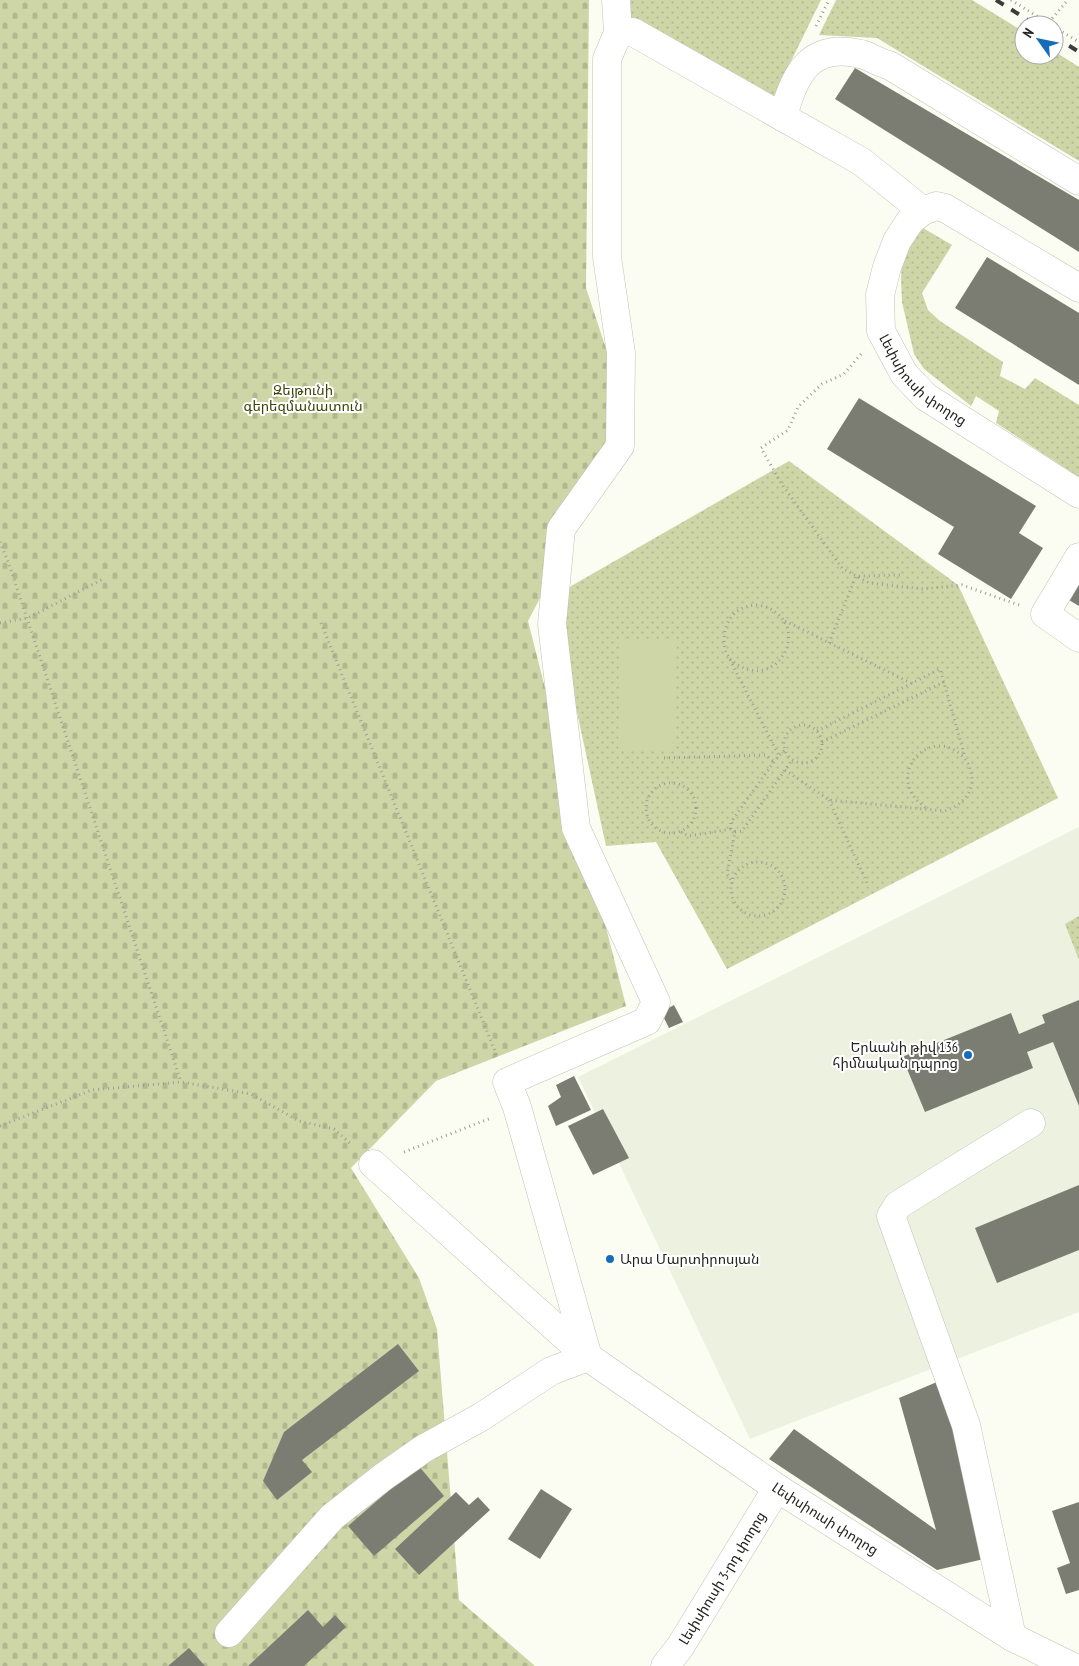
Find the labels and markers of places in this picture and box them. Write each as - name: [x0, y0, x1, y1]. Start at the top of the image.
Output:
- place label: Երևանի թիվ 136 հիմնական դպրոց: [833, 1038, 958, 1072]
- marker: Երևանի թիվ 136 հիմնական դպրոց: [962, 1049, 974, 1061]
- place label: Արա Մարտիրոսյան: [620, 1250, 759, 1268]
- marker: Արա Մարտիրոսյան: [604, 1253, 616, 1265]

